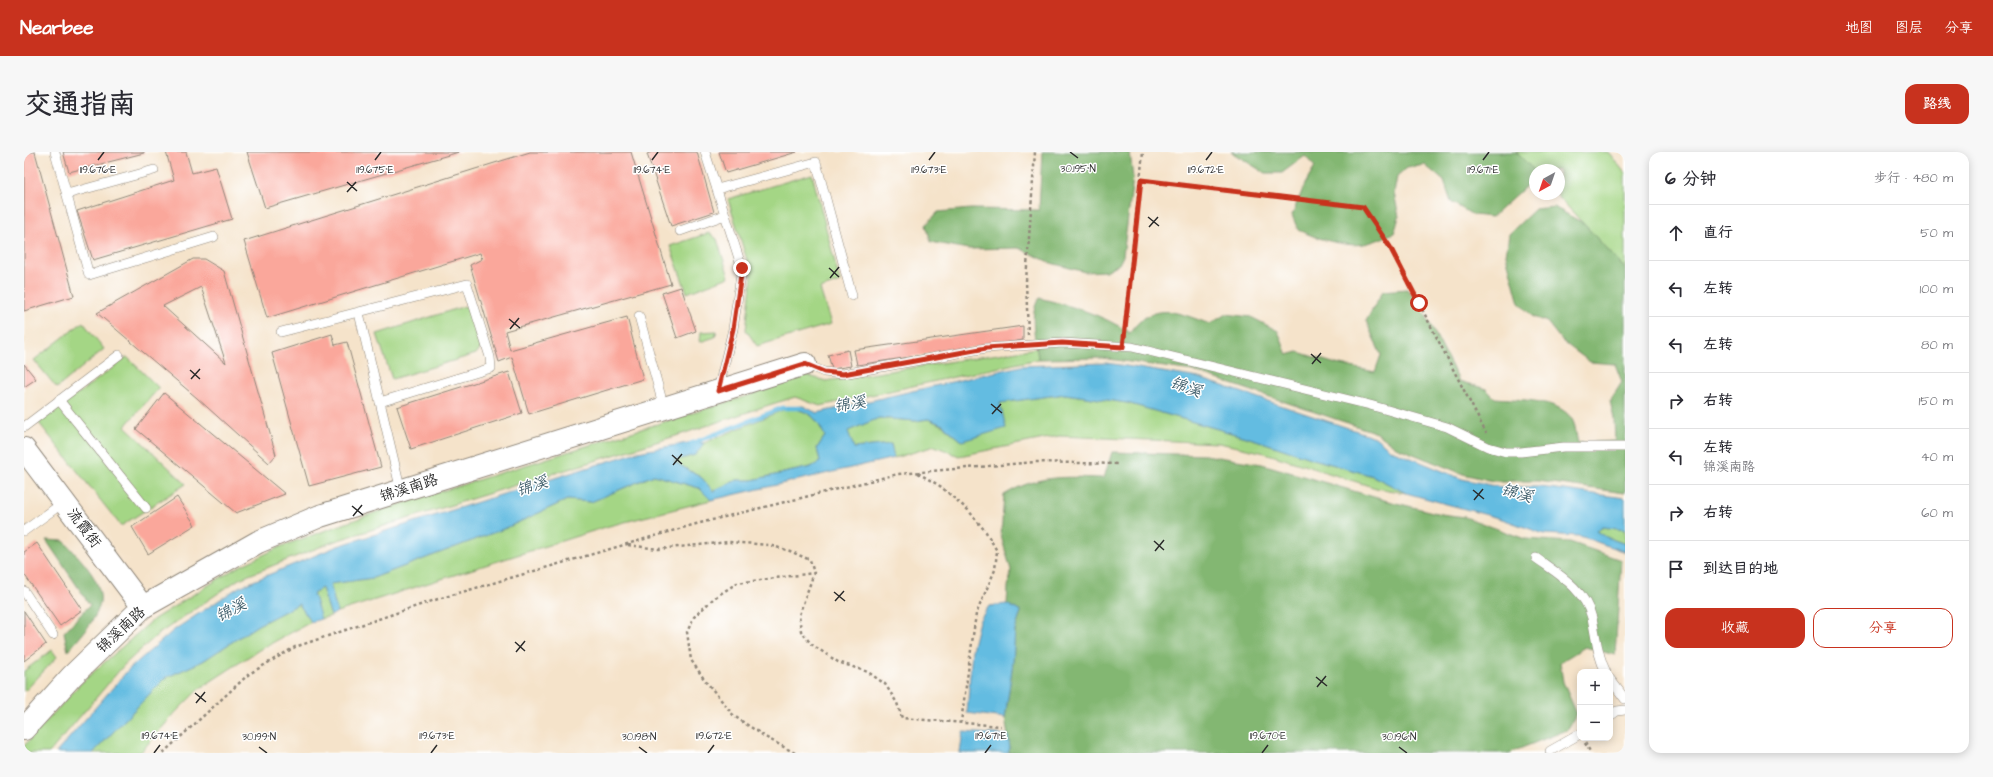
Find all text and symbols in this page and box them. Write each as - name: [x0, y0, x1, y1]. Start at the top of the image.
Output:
- text: Nearbee: [20, 15, 94, 42]
- text: 地图: [1845, 18, 1873, 38]
- text: 图层: [1895, 18, 1923, 38]
- text: 分享: [1945, 18, 1973, 38]
- button: 路线: [1905, 84, 1969, 124]
- text: 交通指南: [24, 85, 136, 124]
- text: 30.195°N: [1060, 162, 1096, 176]
- text: 119.676°E: [80, 163, 116, 177]
- text: 119.675°E: [356, 163, 394, 177]
- text: 119.674°E: [633, 163, 671, 177]
- text: 119.673°E: [911, 163, 947, 177]
- text: 119.672°E: [1188, 163, 1224, 177]
- text: 119.671°E: [1467, 163, 1499, 177]
- north arrow: [1529, 164, 1565, 200]
- text: 6 分钟: [1665, 167, 1716, 191]
- text: 步行 · 480 m: [1874, 169, 1953, 187]
- icon: ahead: [1665, 222, 1687, 244]
- text: 直行: [1703, 222, 1733, 243]
- text: 50 m: [1920, 224, 1953, 242]
- route end: [733, 259, 751, 277]
- icon: left: [1665, 278, 1687, 300]
- text: 左转: [1703, 278, 1733, 299]
- text: 100 m: [1920, 280, 1953, 298]
- route start: [1410, 294, 1428, 312]
- icon: left: [1665, 334, 1687, 356]
- text: 左转: [1703, 334, 1733, 355]
- text: 80 m: [1921, 336, 1953, 354]
- water label: 锦溪: [1167, 371, 1206, 403]
- water label: 锦溪: [832, 390, 869, 418]
- icon: right: [1665, 390, 1687, 412]
- text: 右转: [1703, 390, 1733, 411]
- text: 150 m: [1919, 392, 1953, 410]
- text: 左转: [1703, 437, 1733, 458]
- icon: left: [1665, 446, 1687, 468]
- text: 40 m: [1921, 448, 1953, 466]
- text: 锦溪南路: [1703, 458, 1755, 476]
- street label: 锦溪南路: [377, 469, 441, 507]
- water label: 锦溪: [513, 470, 552, 502]
- water label: 锦溪: [1499, 478, 1536, 508]
- icon: right: [1665, 502, 1687, 524]
- text: 右转: [1703, 502, 1733, 523]
- street label: 流霞街: [62, 504, 106, 552]
- text: 60 m: [1921, 504, 1953, 522]
- icon: arrive: [1665, 558, 1687, 580]
- text: 到达目的地: [1703, 558, 1778, 579]
- water label: 锦溪: [212, 592, 251, 627]
- street label: 锦溪南路: [92, 602, 150, 658]
- button: 收藏: [1665, 608, 1805, 648]
- button: 分享: [1813, 608, 1953, 648]
- map controls: [1577, 669, 1613, 741]
- button: +: [1577, 669, 1613, 705]
- button: −: [1577, 705, 1613, 741]
- text: 119.674°E: [141, 729, 179, 743]
- text: 119.673°E: [419, 729, 455, 743]
- text: 119.672°E: [696, 729, 732, 743]
- text: 119.671°E: [975, 729, 1007, 743]
- text: 119.670°E: [1250, 729, 1286, 743]
- text: 30.199°N: [242, 730, 276, 744]
- text: 30.198°N: [622, 730, 656, 744]
- text: 30.196°N: [1382, 730, 1416, 744]

